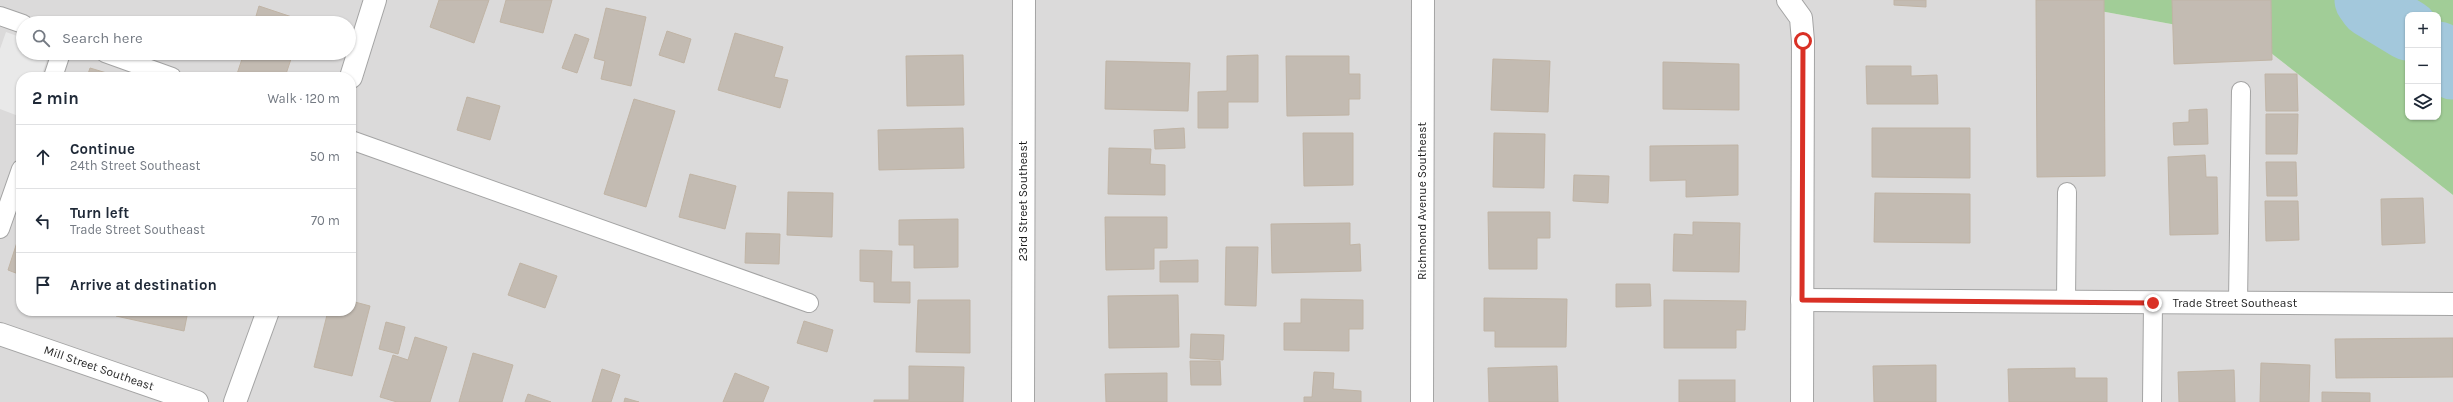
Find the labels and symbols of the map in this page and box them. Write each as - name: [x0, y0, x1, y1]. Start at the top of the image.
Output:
- route start: [1794, 32, 1812, 50]
- street label: Richmond Avenue Southeast: [1415, 121, 1429, 280]
- street label: 23rd Street Southeast: [1016, 140, 1030, 261]
- route end: [2144, 294, 2162, 312]
- street label: Trade Street Southeast: [2173, 296, 2298, 310]
- street label: Mill Street Southeast: [42, 343, 156, 394]

